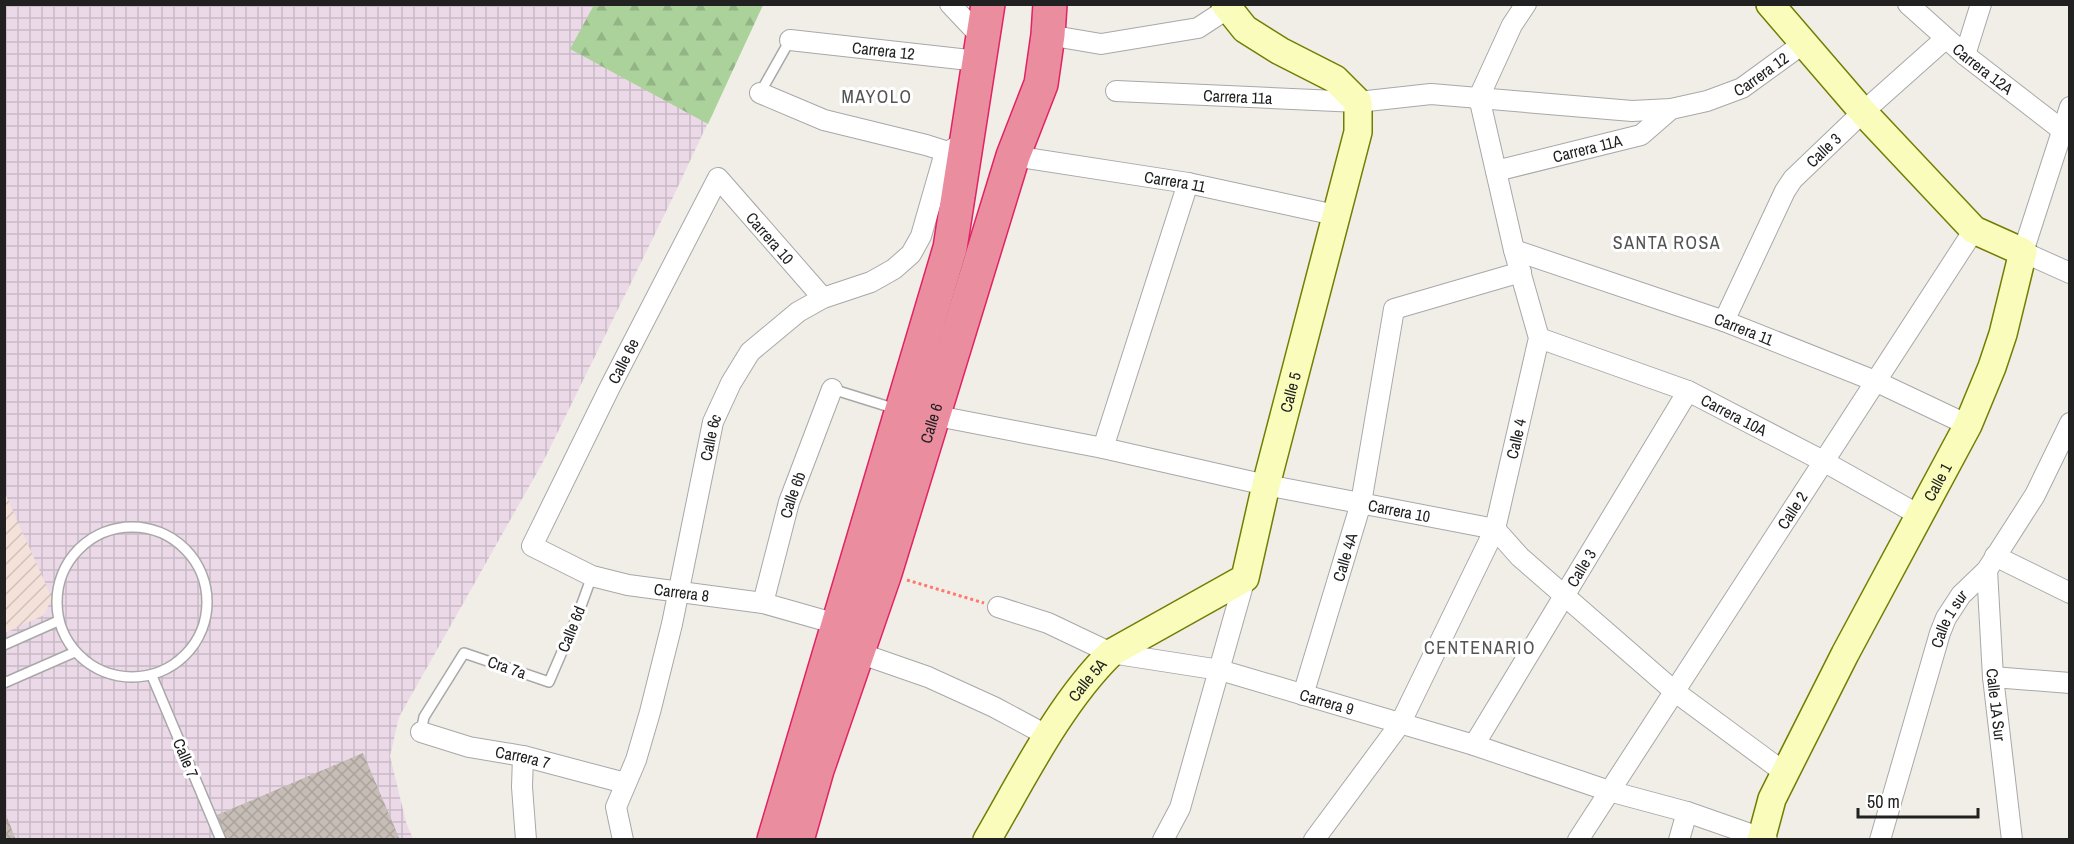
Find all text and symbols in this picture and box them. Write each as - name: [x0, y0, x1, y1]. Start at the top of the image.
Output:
- street label: Carrera 12: [851, 36, 916, 65]
- street label: Carrera 12A: [1948, 38, 2018, 99]
- street label: Carrera 12: [1731, 47, 1793, 101]
- district label: MAYOLO: [841, 84, 913, 109]
- street label: Carrera 11a: [1203, 84, 1274, 109]
- street label: Calle 3: [1801, 128, 1846, 172]
- street label: Carrera 11A: [1550, 129, 1624, 168]
- street label: Carrera 11: [1143, 165, 1208, 198]
- street label: Carrera 10: [741, 207, 799, 269]
- district label: SANTA ROSA: [1613, 230, 1721, 255]
- street label: Carrera 11: [1711, 308, 1777, 351]
- street label: Calle 6e: [602, 335, 644, 387]
- street label: Calle 5: [1274, 370, 1306, 415]
- street label: Carrera 10A: [1697, 389, 1771, 441]
- street label: Calle 6: [914, 400, 948, 446]
- street label: Calle 6c: [694, 410, 727, 463]
- street label: Calle 4: [1501, 416, 1531, 461]
- street label: Calle 1: [1918, 458, 1957, 505]
- street label: Calle 6b: [774, 468, 811, 521]
- street label: Calle 2: [1772, 487, 1812, 533]
- street label: Carrera 10: [1366, 494, 1432, 527]
- street label: Calle 4A: [1327, 530, 1362, 584]
- street label: Calle 3: [1561, 545, 1601, 591]
- street label: Carrera 8: [653, 578, 710, 607]
- street label: Calle 1 sur: [1925, 584, 1972, 650]
- street label: Calle 6d: [552, 603, 590, 655]
- district label: CENTENARIO: [1424, 635, 1536, 660]
- street label: Cra 7a: [485, 650, 530, 684]
- street label: Calle 5A: [1063, 653, 1111, 706]
- street label: Calle 1A Sur: [1982, 668, 2011, 743]
- street label: Carrera 9: [1297, 683, 1357, 720]
- street label: Calle 7: [168, 735, 204, 781]
- street label: Carrera 7: [494, 741, 553, 774]
- scale bar: [1858, 781, 1978, 819]
- text: 50 m: [1867, 789, 1900, 814]

